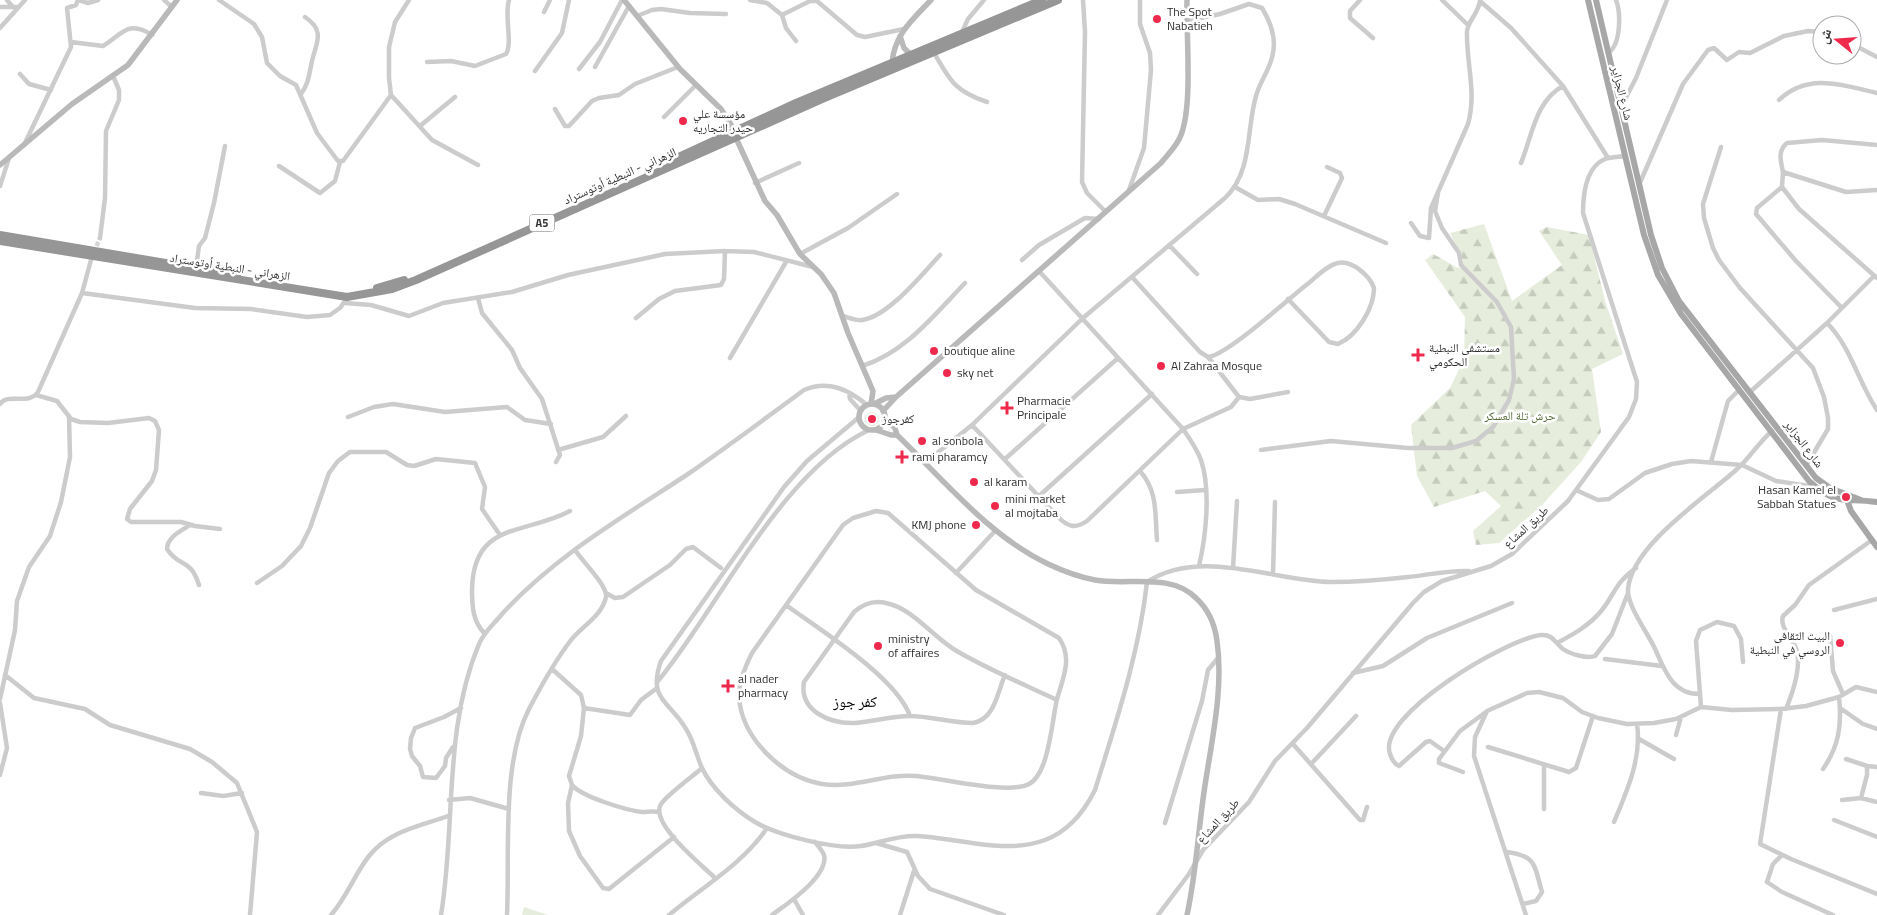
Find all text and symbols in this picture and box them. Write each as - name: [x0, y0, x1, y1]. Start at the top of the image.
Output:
- place label: The Spot Nabatieh: [1167, 2, 1213, 35]
- marker: The Spot Nabatieh: [1151, 13, 1163, 25]
- north arrow: [1812, 15, 1862, 65]
- text: ش: [1812, 26, 1836, 46]
- street label: شارع الجزاير: [1606, 63, 1638, 122]
- place label: مؤسسة علي حيدر التجاريه: [693, 104, 753, 137]
- marker: مؤسسة علي حيدر التجاريه: [677, 115, 689, 127]
- street label: الزهراني - النبطية أوتوستراد: [560, 142, 680, 210]
- road number: A5: [530, 214, 554, 232]
- street label: الزهراني - النبطية أوتوستراد: [168, 248, 292, 286]
- place label: مستشفى النبطية الحكومي: [1429, 338, 1500, 372]
- place label: boutique aline: [944, 341, 1015, 360]
- marker: boutique aline: [928, 345, 940, 357]
- marker: مستشفى النبطية الحكومي: [1411, 348, 1425, 362]
- place label: Al Zahraa Mosque: [1171, 356, 1262, 375]
- marker: Al Zahraa Mosque: [1155, 360, 1167, 372]
- place label: sky net: [957, 363, 994, 382]
- marker: sky net: [941, 367, 953, 379]
- place label: Pharmacie Principale: [1017, 391, 1071, 424]
- marker: Pharmacie Principale: [1001, 402, 1013, 414]
- park label: حرش تلة العسكر: [1483, 406, 1556, 425]
- place label: كفرجوز: [881, 409, 914, 428]
- marker: كفرجوز: [866, 413, 878, 425]
- street label: شارع الجزاير: [1780, 415, 1829, 472]
- place label: al sonbola: [932, 431, 983, 450]
- marker: al sonbola: [916, 435, 928, 447]
- place label: rami pharamcy: [912, 447, 988, 466]
- marker: rami pharamcy: [896, 451, 908, 463]
- place label: al karam: [984, 472, 1027, 491]
- marker: al karam: [968, 476, 980, 488]
- place label: Hasan Kamel el Sabbah Statues: [1757, 480, 1836, 513]
- place label: mini market al mojtaba: [1005, 489, 1066, 522]
- marker: Hasan Kamel el Sabbah Statues: [1840, 491, 1852, 503]
- marker: mini market al mojtaba: [989, 500, 1001, 512]
- street label: طريق المشاع: [1499, 501, 1553, 552]
- place label: KMJ phone: [911, 515, 966, 534]
- marker: KMJ phone: [970, 519, 982, 531]
- place label: البيت الثقافي الروسي في النبطية: [1750, 626, 1830, 660]
- place label: ministry of affaires: [888, 629, 940, 662]
- marker: البيت الثقافي الروسي في النبطية: [1834, 637, 1846, 649]
- marker: ministry of affaires: [872, 640, 884, 652]
- place label: al nader pharmacy: [738, 669, 788, 702]
- marker: al nader pharmacy: [722, 680, 734, 692]
- district label: كفر جوز: [832, 690, 877, 713]
- street label: طريق المشاع: [1192, 794, 1244, 848]

